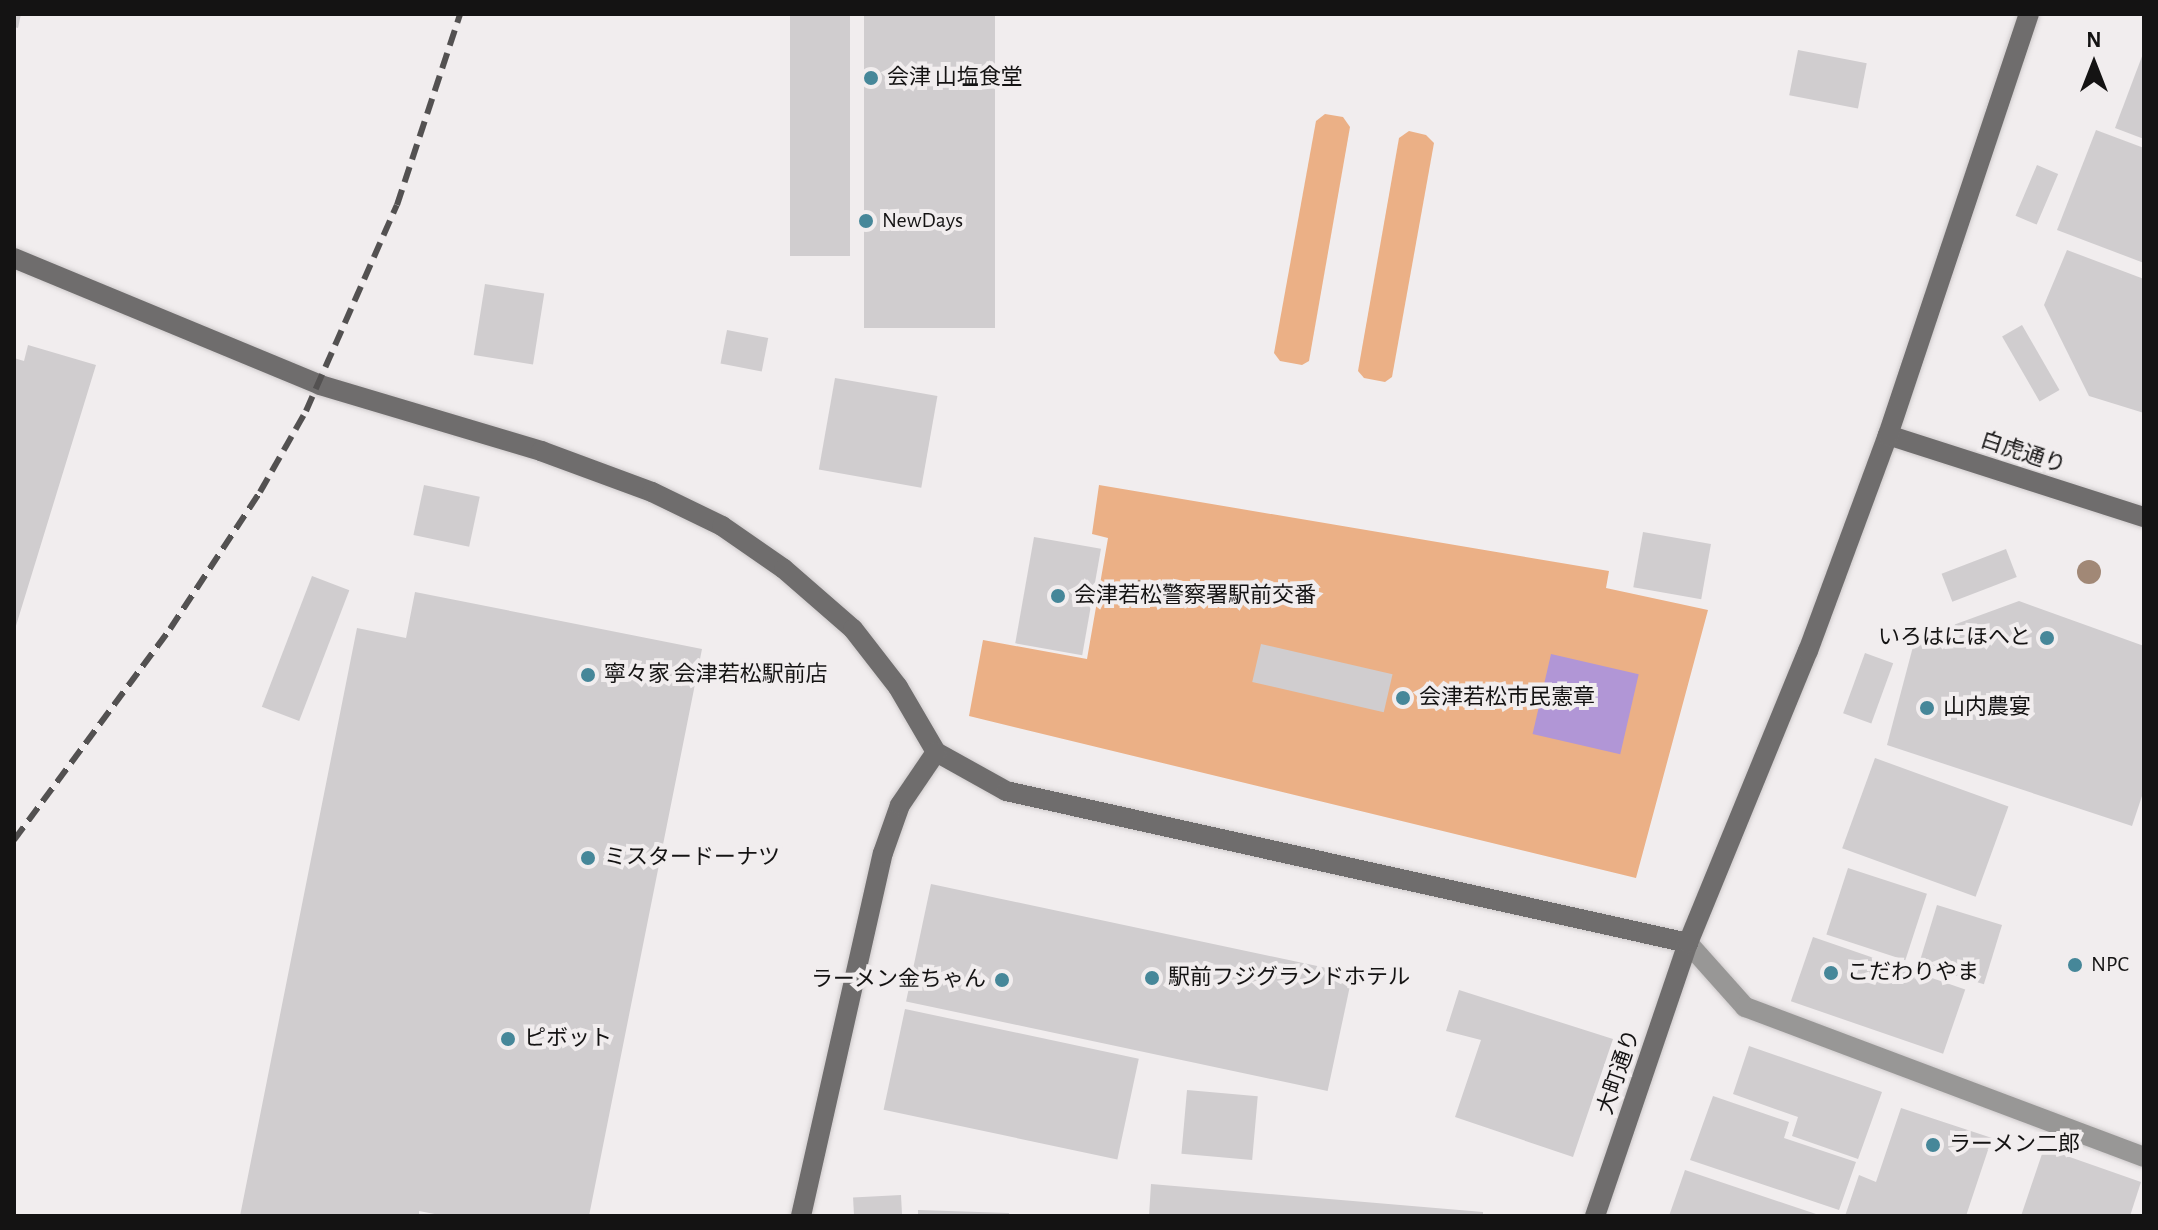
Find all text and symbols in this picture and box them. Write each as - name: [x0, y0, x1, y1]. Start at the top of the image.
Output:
- north arrow: [2054, 24, 2134, 104]
- text: N: [2086, 29, 2102, 51]
- place label: 会津 山塩食堂: [887, 65, 1023, 91]
- marker: 会津 山塩食堂: [862, 69, 880, 87]
- place label: NewDays: [882, 208, 963, 234]
- marker: NewDays: [857, 212, 875, 230]
- street label: 白虎通り: [1977, 427, 2069, 479]
- place label: 会津若松警察署駅前交番: [1074, 583, 1316, 609]
- marker: 会津若松警察署駅前交番: [1049, 587, 1067, 605]
- place label: いろはにほへと: [1877, 625, 2031, 651]
- marker: いろはにほへと: [2038, 629, 2056, 647]
- place label: 寧々家 会津若松駅前店: [604, 662, 828, 688]
- marker: 寧々家 会津若松駅前店: [579, 666, 597, 684]
- place label: 会津若松市民憲章: [1419, 685, 1595, 711]
- marker: 会津若松市民憲章: [1394, 689, 1412, 707]
- place label: 山内農宴: [1943, 695, 2031, 721]
- marker: 山内農宴: [1918, 699, 1936, 717]
- place label: ミスタードーナツ: [604, 845, 780, 871]
- marker: ミスタードーナツ: [579, 849, 597, 867]
- place label: NPC: [2091, 952, 2129, 978]
- marker: NPC: [2066, 956, 2084, 974]
- place label: こだわりやま: [1847, 960, 1979, 986]
- marker: こだわりやま: [1822, 964, 1840, 982]
- place label: 駅前フジグランドホテル: [1168, 965, 1410, 991]
- place label: ラーメン金ちゃん: [810, 967, 986, 993]
- marker: 駅前フジグランドホテル: [1143, 969, 1161, 987]
- marker: ラーメン金ちゃん: [993, 971, 1011, 989]
- place label: ピボット: [524, 1026, 612, 1052]
- street label: 大町通り: [1592, 1026, 1646, 1118]
- marker: ピボット: [499, 1030, 517, 1048]
- place label: ラーメン二郎: [1949, 1132, 2081, 1158]
- marker: ラーメン二郎: [1924, 1136, 1942, 1154]

